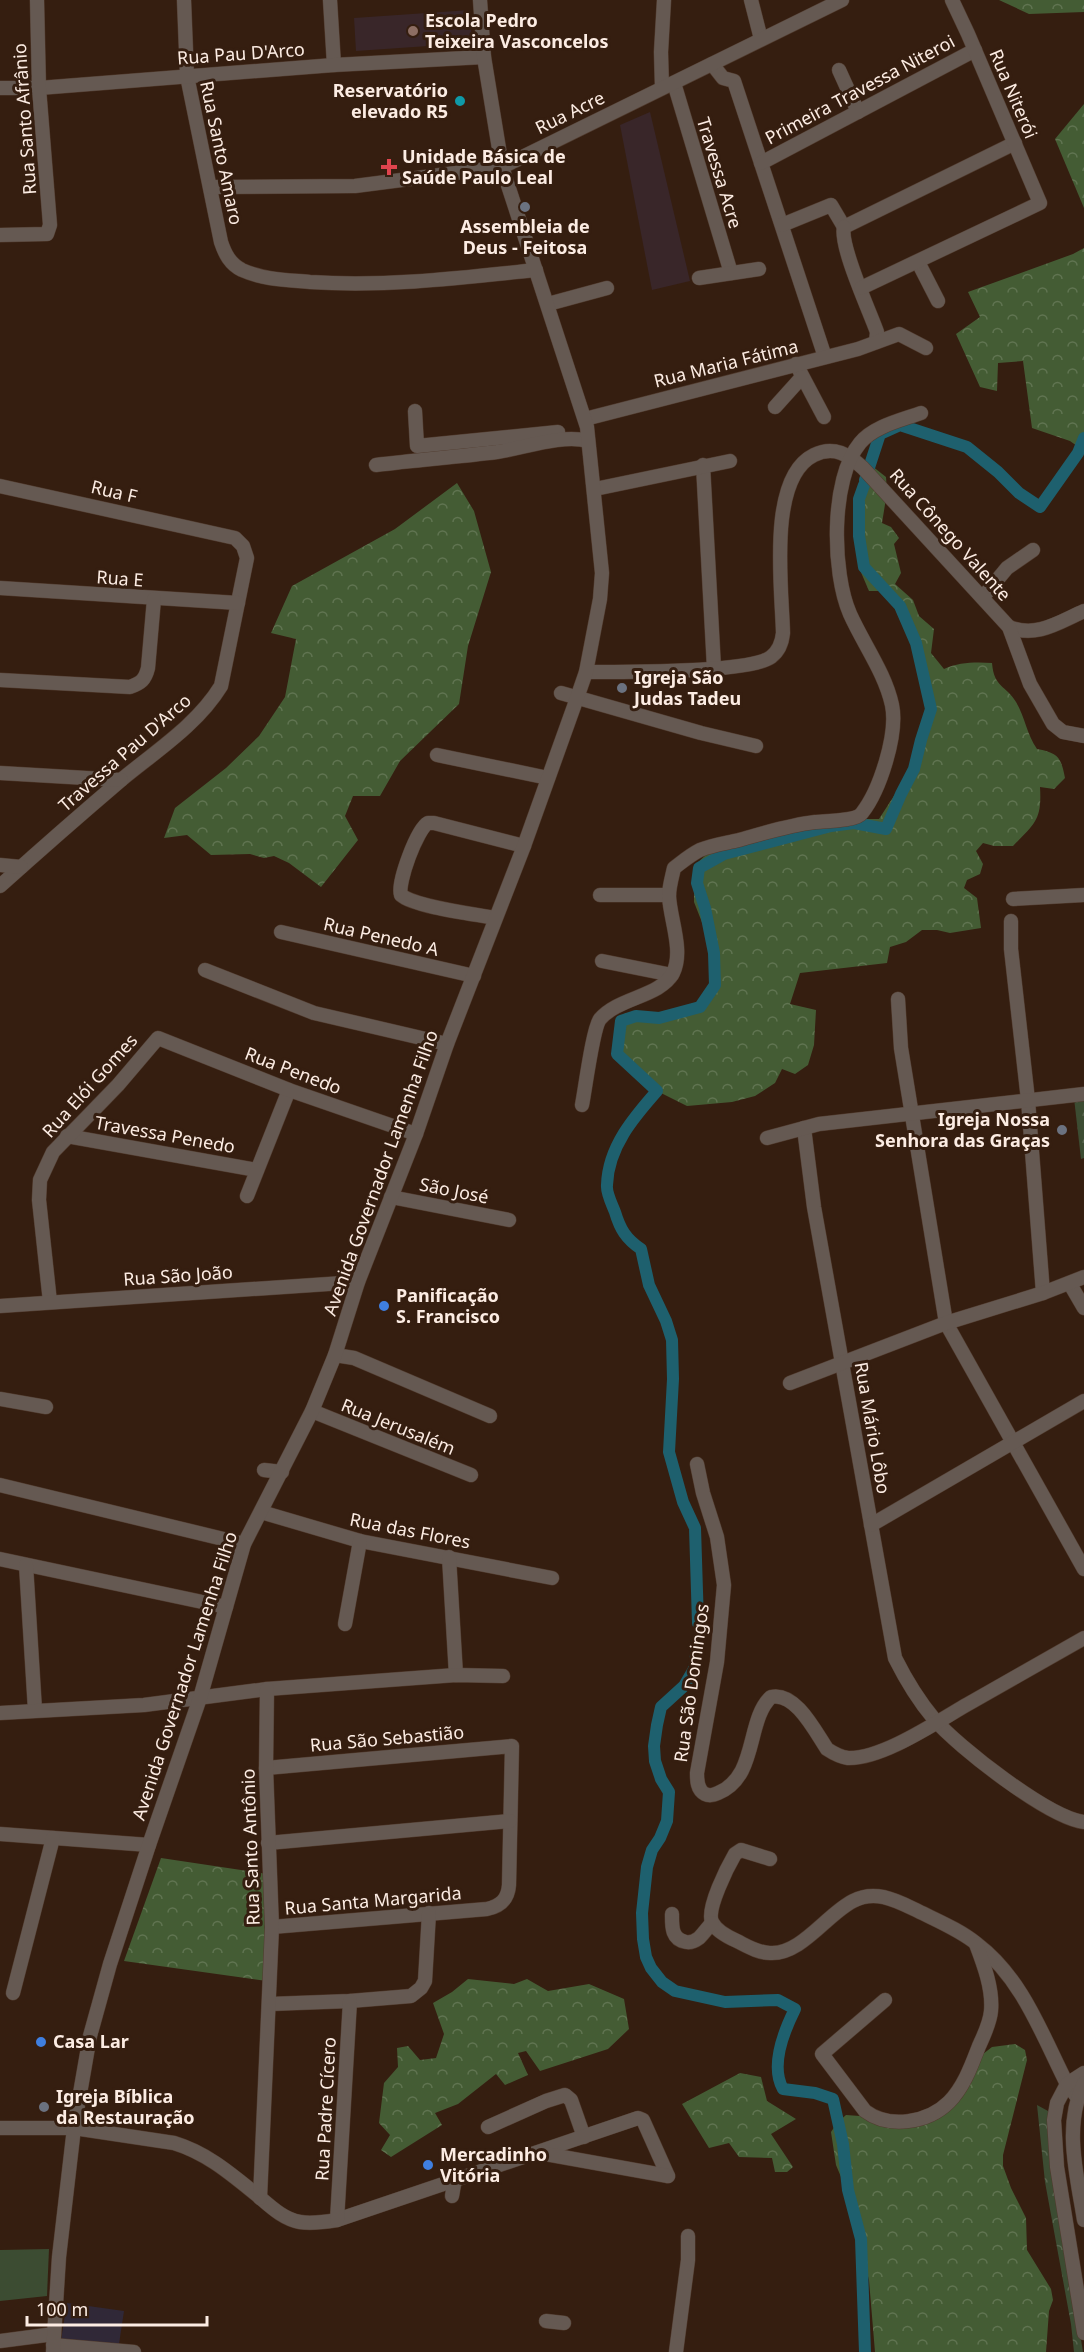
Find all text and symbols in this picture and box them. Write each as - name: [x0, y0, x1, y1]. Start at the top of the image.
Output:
- place label: Escola Pedro Teixeira Vasconcelos: [425, 8, 609, 53]
- marker: Escola Pedro Teixeira Vasconcelos: [406, 24, 420, 38]
- street label: Primeira Travessa Niteroi: [760, 29, 959, 149]
- street label: Rua Pau D'Arco: [176, 37, 306, 69]
- street label: Rua Santo Afrânio: [7, 43, 41, 196]
- street label: Rua Niterói: [984, 45, 1043, 142]
- place label: Reservatório elevado R5: [333, 78, 448, 123]
- street label: Rua Santo Amaro: [195, 79, 249, 227]
- street label: Rua Acre: [531, 85, 608, 139]
- marker: Reservatório elevado R5: [453, 94, 467, 108]
- street label: Travessa Acre: [692, 114, 748, 231]
- place label: Unidade Básica de Saúde Paulo Leal: [402, 144, 566, 189]
- marker: Unidade Básica de Saúde Paulo Leal: [380, 158, 398, 176]
- marker: Assembleia de Deus - Feitosa: [518, 200, 532, 214]
- place label: Assembleia de Deus - Feitosa: [460, 214, 590, 259]
- street label: Rua Maria Fátima: [651, 333, 800, 393]
- street label: Rua Cônego Valente: [885, 463, 1017, 606]
- street label: Rua F: [89, 474, 140, 508]
- street label: Rua E: [96, 564, 144, 592]
- place label: Igreja São Judas Tadeu: [632, 665, 741, 710]
- marker: Igreja São Judas Tadeu: [615, 681, 629, 695]
- street label: Travessa Pau D'Arco: [53, 688, 196, 817]
- street label: Rua Penedo A: [321, 911, 442, 961]
- street label: Avenida Governador Lamenha Filho: [317, 1027, 443, 1319]
- street label: Rua Elói Gomes: [36, 1028, 142, 1142]
- street label: Rua Penedo: [242, 1041, 345, 1099]
- place label: Igreja Nossa Senhora das Graças: [875, 1107, 1050, 1152]
- street label: Travessa Penedo: [93, 1110, 237, 1158]
- marker: Igreja Nossa Senhora das Graças: [1055, 1123, 1069, 1137]
- street label: São José: [417, 1172, 491, 1208]
- street label: Rua São João: [122, 1259, 233, 1291]
- place label: Panificação S. Francisco: [396, 1283, 500, 1328]
- marker: Panificação S. Francisco: [377, 1299, 391, 1313]
- street label: Rua Mário Lôbo: [850, 1360, 896, 1496]
- street label: Rua Jerusalém: [338, 1392, 459, 1460]
- street label: Rua das Flores: [348, 1507, 473, 1553]
- street label: Avenida Governador Lamenha Filho: [126, 1528, 242, 1823]
- street label: Rua São Domingos: [668, 1602, 714, 1764]
- street label: Rua São Sebastião: [309, 1719, 465, 1757]
- street label: Rua Santo Antônio: [235, 1768, 265, 1926]
- street label: Rua Santa Margarida: [283, 1880, 462, 1920]
- place label: Casa Lar: [53, 2029, 129, 2053]
- marker: Casa Lar: [34, 2035, 48, 2049]
- street label: Rua Padre Cícero: [309, 2036, 341, 2181]
- place label: Igreja Bíblica da Restauração: [56, 2084, 195, 2129]
- marker: Igreja Bíblica da Restauração: [37, 2100, 51, 2114]
- place label: Mercadinho Vitória: [440, 2142, 547, 2187]
- marker: Mercadinho Vitória: [421, 2158, 435, 2172]
- scale bar: [27, 2289, 207, 2327]
- text: 100 m: [36, 2297, 88, 2321]

